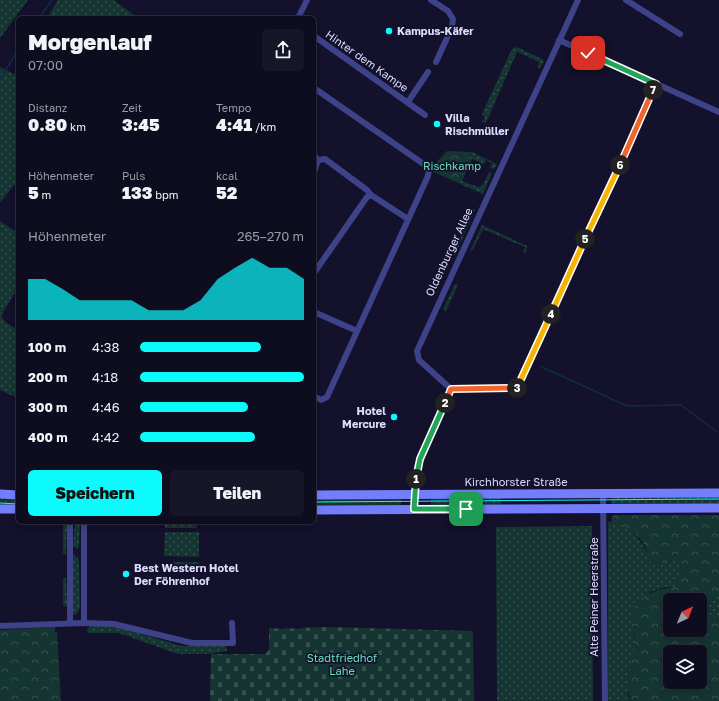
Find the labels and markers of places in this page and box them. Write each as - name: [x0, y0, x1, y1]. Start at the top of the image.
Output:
- place label: Kampus-Käfer: [397, 24, 474, 37]
- marker: Kampus-Käfer: [384, 26, 394, 36]
- pin: [571, 36, 605, 70]
- pin: 7: [643, 80, 663, 100]
- place label: Villa Rischmüller: [445, 111, 510, 137]
- marker: Villa Rischmüller: [432, 119, 442, 129]
- pin: 6: [610, 155, 630, 175]
- pin: 5: [575, 229, 595, 249]
- pin: 4: [541, 304, 561, 324]
- pin: 3: [507, 378, 527, 398]
- pin: 2: [435, 393, 455, 413]
- place label: Hotel Mercure: [342, 404, 387, 430]
- marker: Hotel Mercure: [389, 412, 399, 422]
- pin: 1: [406, 469, 426, 489]
- pin: [449, 492, 483, 526]
- place label: Best Western Hotel Der Föhrenhof: [134, 561, 239, 587]
- marker: Best Western Hotel Der Föhrenhof: [121, 569, 131, 579]

